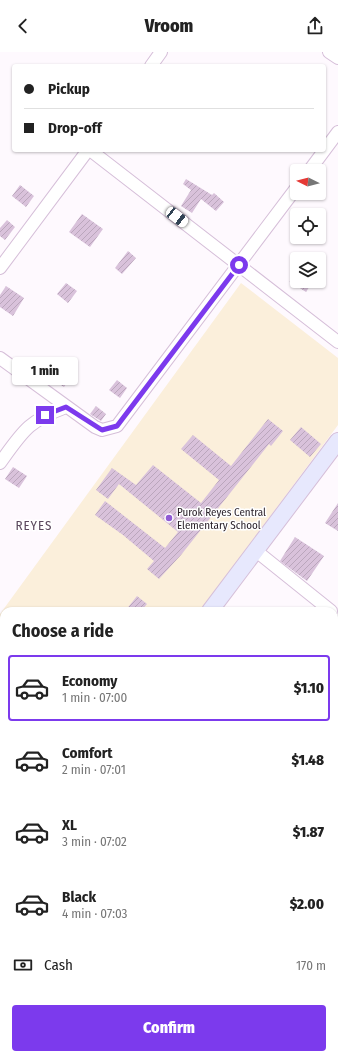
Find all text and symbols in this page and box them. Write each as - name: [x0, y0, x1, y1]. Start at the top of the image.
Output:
- icon: back: [12, 15, 34, 37]
- text: Vroom: [145, 15, 193, 37]
- icon: share: [304, 15, 326, 37]
- text: Pickup: [48, 80, 90, 98]
- text: Drop-off: [48, 119, 102, 137]
- north arrow: [290, 164, 326, 200]
- map controls: [290, 164, 326, 288]
- car: [164, 205, 190, 229]
- button: locate: [290, 208, 326, 244]
- button: layers: [290, 252, 326, 288]
- route start: [230, 256, 248, 274]
- callout: 1 min: [12, 357, 78, 385]
- text: 1 min: [31, 363, 59, 378]
- route end: [36, 406, 54, 424]
- place label: Purok Reyes Central Elementary School: [177, 506, 266, 532]
- marker: Purok Reyes Central Elementary School: [164, 513, 174, 523]
- district label: REYES: [15, 518, 53, 533]
- text: Choose a ride: [12, 620, 114, 642]
- icon: car: [14, 670, 50, 706]
- text: Economy: [62, 672, 117, 690]
- text: $1.10: [294, 679, 324, 697]
- text: 1 min · 07:00: [62, 690, 127, 705]
- icon: car: [14, 742, 50, 778]
- text: Comfort: [62, 744, 113, 762]
- text: $1.48: [291, 751, 324, 769]
- text: 2 min · 07:01: [62, 762, 126, 777]
- icon: car: [14, 814, 50, 850]
- text: XL: [62, 816, 77, 834]
- text: $1.87: [293, 823, 324, 841]
- text: 3 min · 07:02: [62, 834, 127, 849]
- icon: car: [14, 886, 50, 922]
- text: Black: [62, 888, 96, 906]
- text: $2.00: [290, 895, 324, 913]
- text: 4 min · 07:03: [62, 906, 127, 921]
- icon: cash: [12, 954, 34, 976]
- text: Cash: [44, 956, 73, 974]
- text: 170 m: [296, 958, 326, 973]
- button: Confirm: [12, 1005, 326, 1051]

